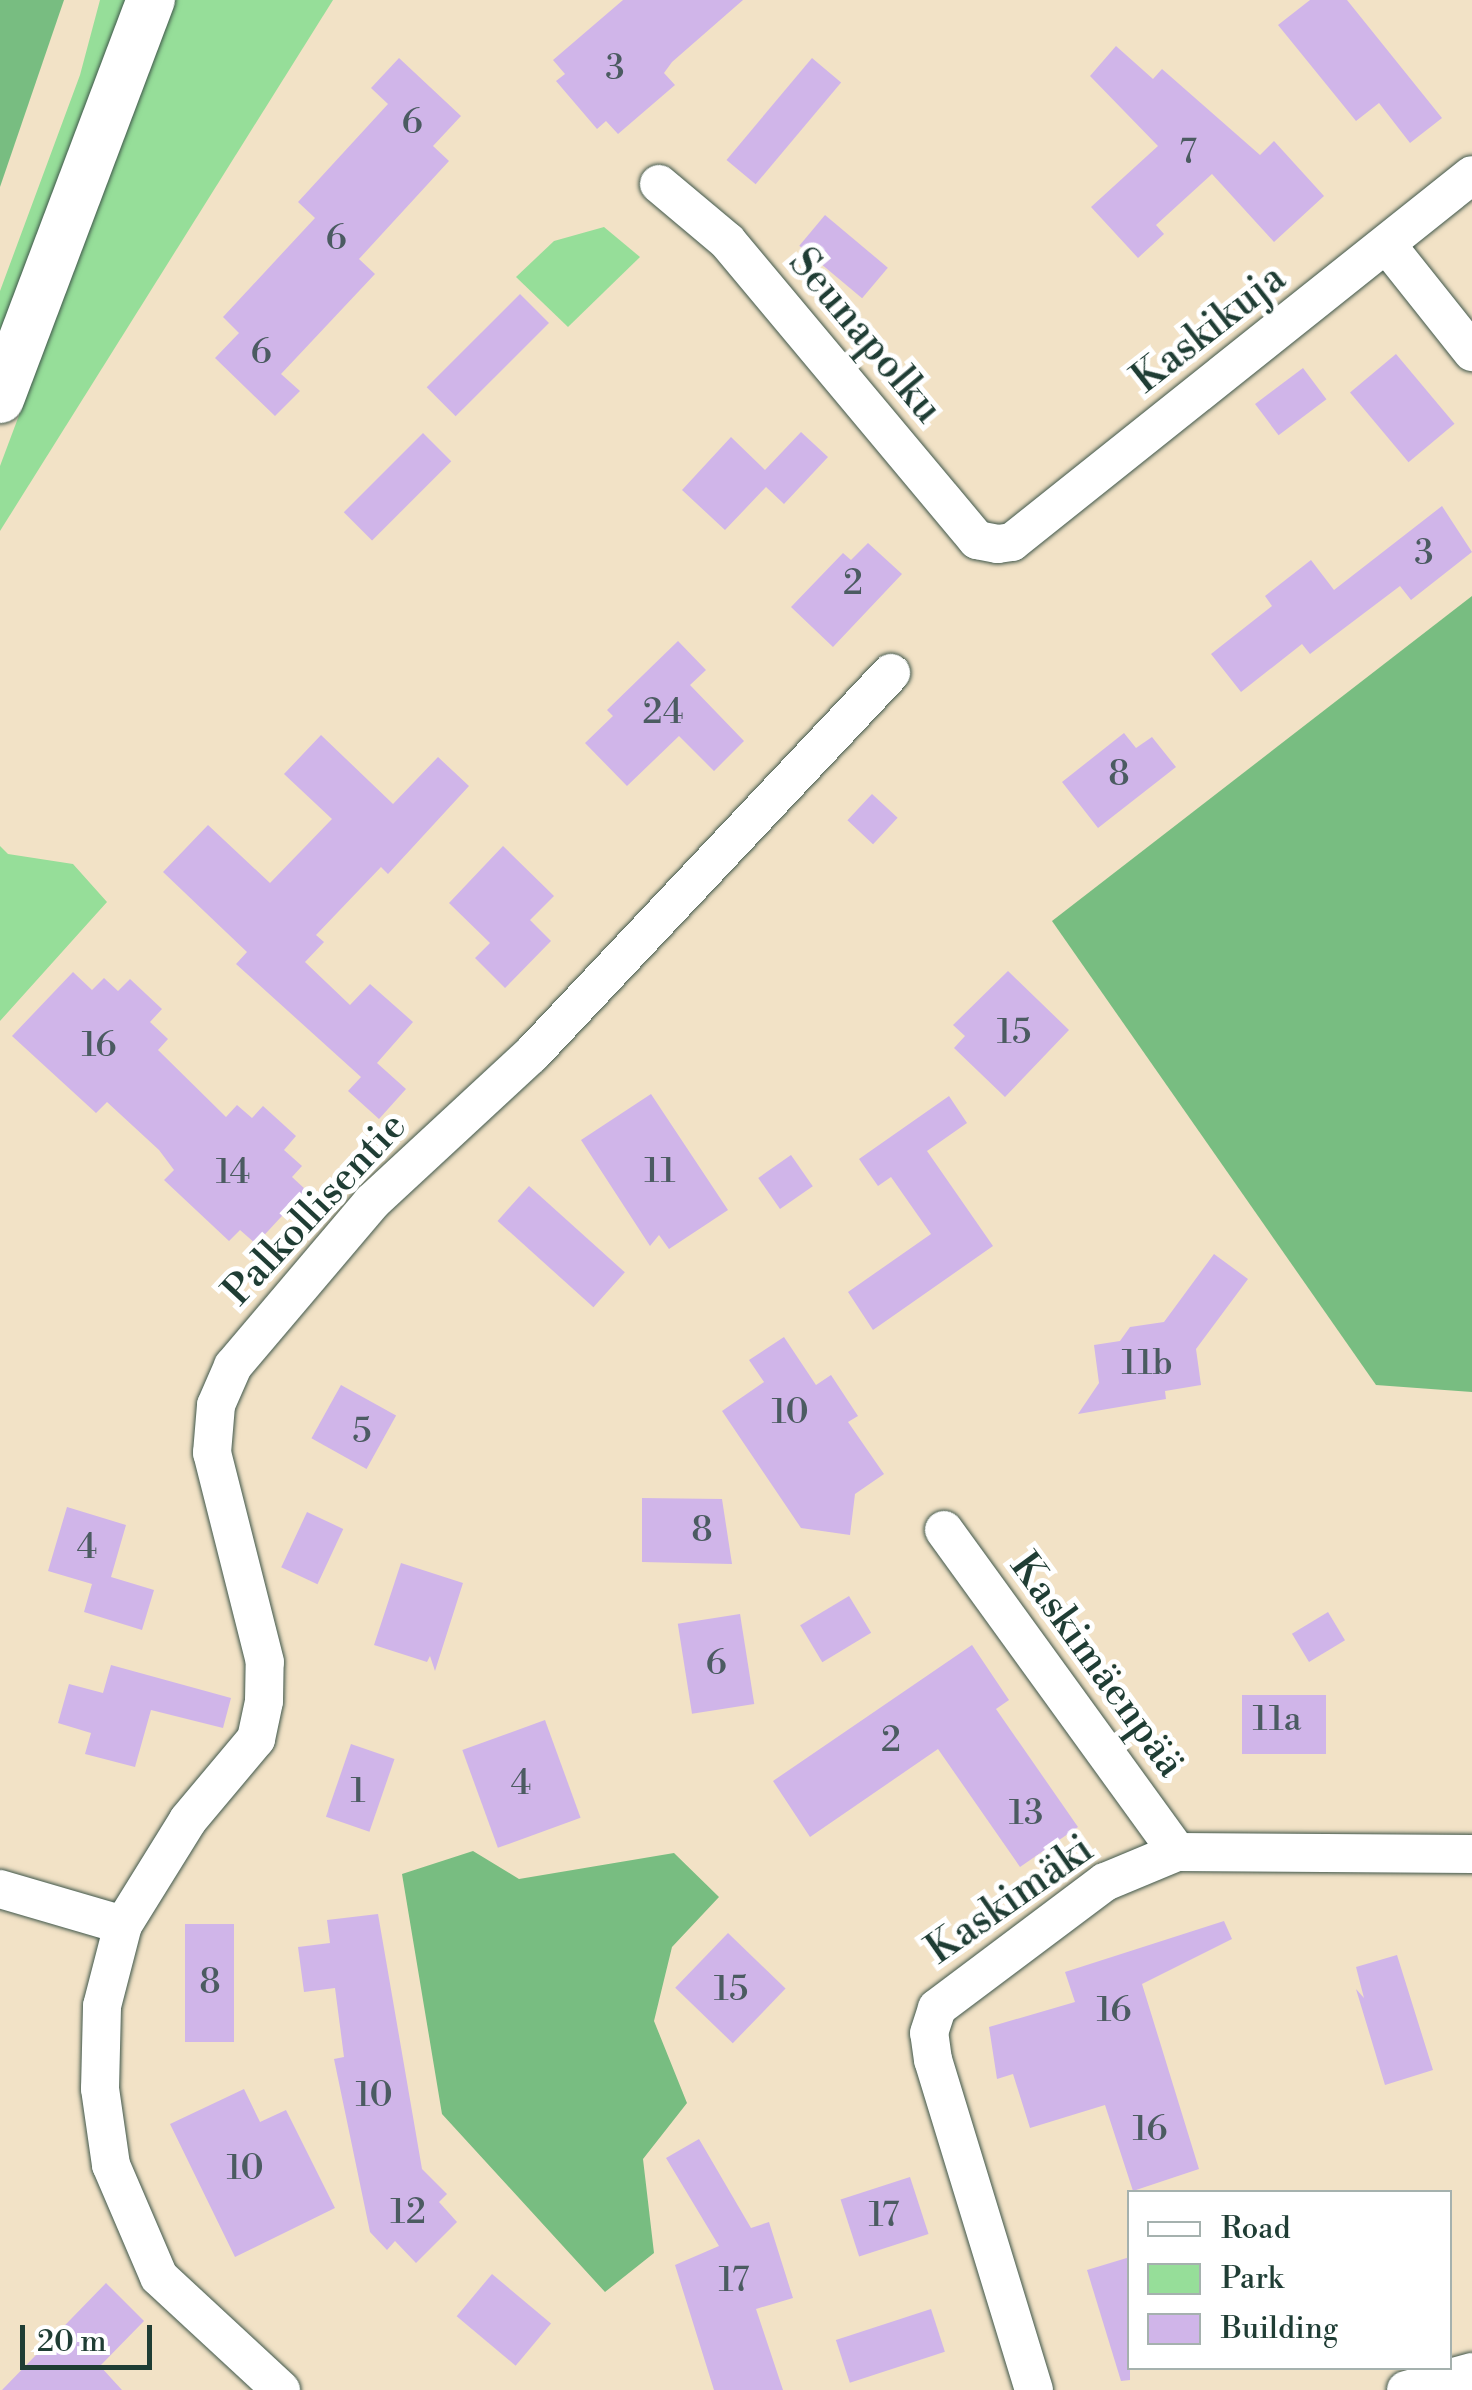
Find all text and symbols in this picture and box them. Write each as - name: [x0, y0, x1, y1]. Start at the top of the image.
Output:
- house number: 3: [605, 48, 625, 90]
- house number: 6: [401, 102, 423, 144]
- house number: 7: [1179, 132, 1197, 174]
- house number: 6: [325, 218, 347, 260]
- street label: Seunapolku: [778, 239, 952, 433]
- street label: Kaskikuja: [1123, 254, 1295, 404]
- house number: 6: [250, 332, 272, 374]
- house number: 3: [1414, 533, 1434, 575]
- house number: 2: [843, 563, 863, 605]
- house number: 24: [642, 692, 684, 734]
- house number: 8: [1108, 754, 1130, 796]
- house number: 15: [997, 1012, 1031, 1054]
- house number: 16: [81, 1025, 117, 1067]
- street label: Palkollisentie: [213, 1103, 417, 1315]
- house number: 11: [644, 1151, 676, 1193]
- house number: 14: [216, 1152, 250, 1194]
- house number: 11b: [1121, 1343, 1173, 1385]
- house number: 10: [771, 1392, 809, 1434]
- house number: 5: [352, 1411, 372, 1453]
- house number: 8: [691, 1510, 713, 1552]
- house number: 4: [77, 1527, 97, 1569]
- street label: Kaskimäenpää: [1000, 1543, 1194, 1787]
- house number: 6: [705, 1643, 727, 1685]
- house number: 11a: [1253, 1699, 1301, 1741]
- house number: 2: [881, 1720, 901, 1762]
- house number: 4: [511, 1763, 531, 1805]
- house number: 1: [350, 1771, 366, 1813]
- house number: 13: [1009, 1793, 1043, 1835]
- street label: Kaskimäki: [918, 1825, 1102, 1975]
- house number: 8: [199, 1962, 221, 2004]
- house number: 15: [714, 1969, 748, 2011]
- house number: 16: [1096, 1990, 1132, 2032]
- house number: 10: [355, 2075, 393, 2117]
- house number: 16: [1132, 2109, 1168, 2151]
- house number: 10: [226, 2148, 264, 2190]
- legend: [1127, 2190, 1452, 2370]
- house number: 12: [390, 2192, 426, 2234]
- house number: 17: [869, 2195, 899, 2237]
- text: Road: [1221, 2210, 1291, 2248]
- house number: 17: [719, 2260, 749, 2302]
- text: Park: [1221, 2260, 1283, 2298]
- scale bar: [25, 2305, 158, 2367]
- text: Building: [1221, 2310, 1338, 2348]
- text: 20 m: [37, 2323, 106, 2361]

